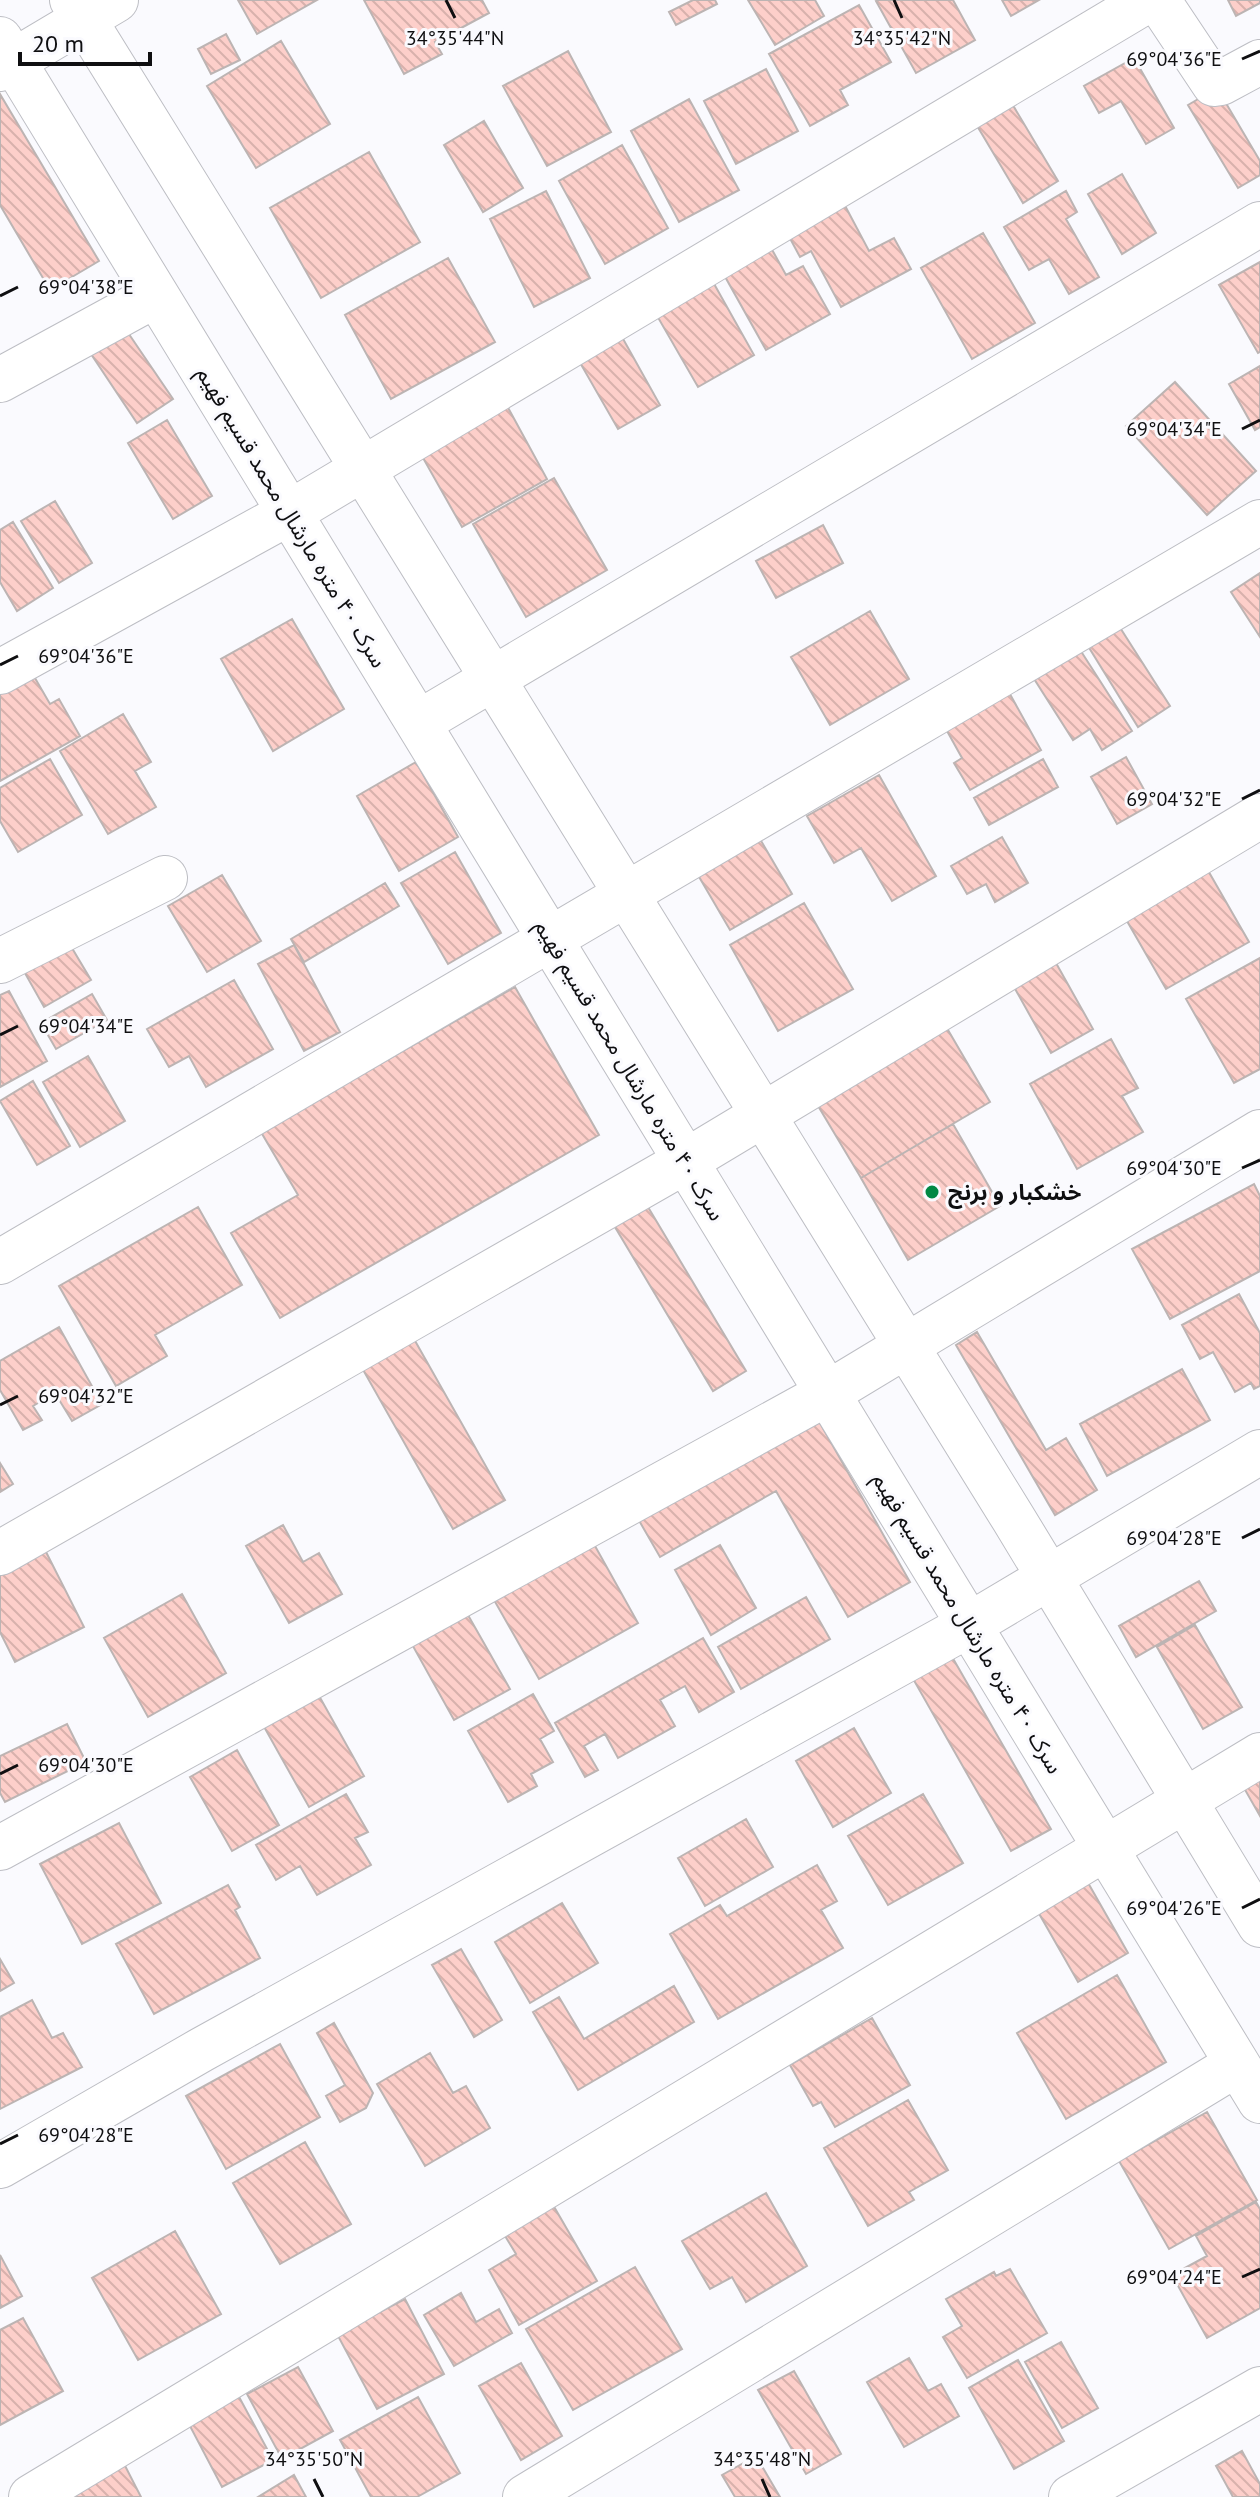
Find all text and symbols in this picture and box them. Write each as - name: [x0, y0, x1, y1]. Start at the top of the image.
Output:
- scale bar: [20, 16, 150, 66]
- text: 34°35'44"N: [406, 25, 504, 51]
- text: 34°35'42"N: [853, 25, 951, 51]
- text: 20 m: [32, 28, 84, 59]
- text: 69°04'36"E: [1126, 46, 1222, 72]
- text: 69°04'38"E: [38, 274, 134, 300]
- street label: سرک ۴۰ متره مارشال محمد قسیم فهیم: [188, 361, 393, 674]
- text: 69°04'34"E: [1126, 416, 1222, 442]
- text: 69°04'36"E: [38, 643, 134, 669]
- text: 69°04'32"E: [1126, 786, 1222, 812]
- street label: سرک ۴۰ متره مارشال محمد قسیم فهیم: [526, 914, 731, 1227]
- text: 69°04'34"E: [38, 1013, 134, 1039]
- text: 69°04'30"E: [1126, 1155, 1222, 1181]
- place label: خشکبار و برنج: [948, 1178, 1082, 1209]
- marker: خشکبار و برنج: [923, 1183, 941, 1201]
- text: 69°04'32"E: [38, 1383, 134, 1409]
- street label: سرک ۴۰ متره مارشال محمد قسیم فهیم: [864, 1467, 1069, 1780]
- text: 69°04'28"E: [1126, 1525, 1222, 1551]
- text: 69°04'30"E: [38, 1752, 134, 1778]
- text: 69°04'26"E: [1126, 1895, 1222, 1921]
- text: 69°04'28"E: [38, 2122, 134, 2148]
- text: 69°04'24"E: [1126, 2264, 1222, 2290]
- text: 34°35'50"N: [265, 2446, 363, 2472]
- text: 34°35'48"N: [713, 2446, 811, 2472]

